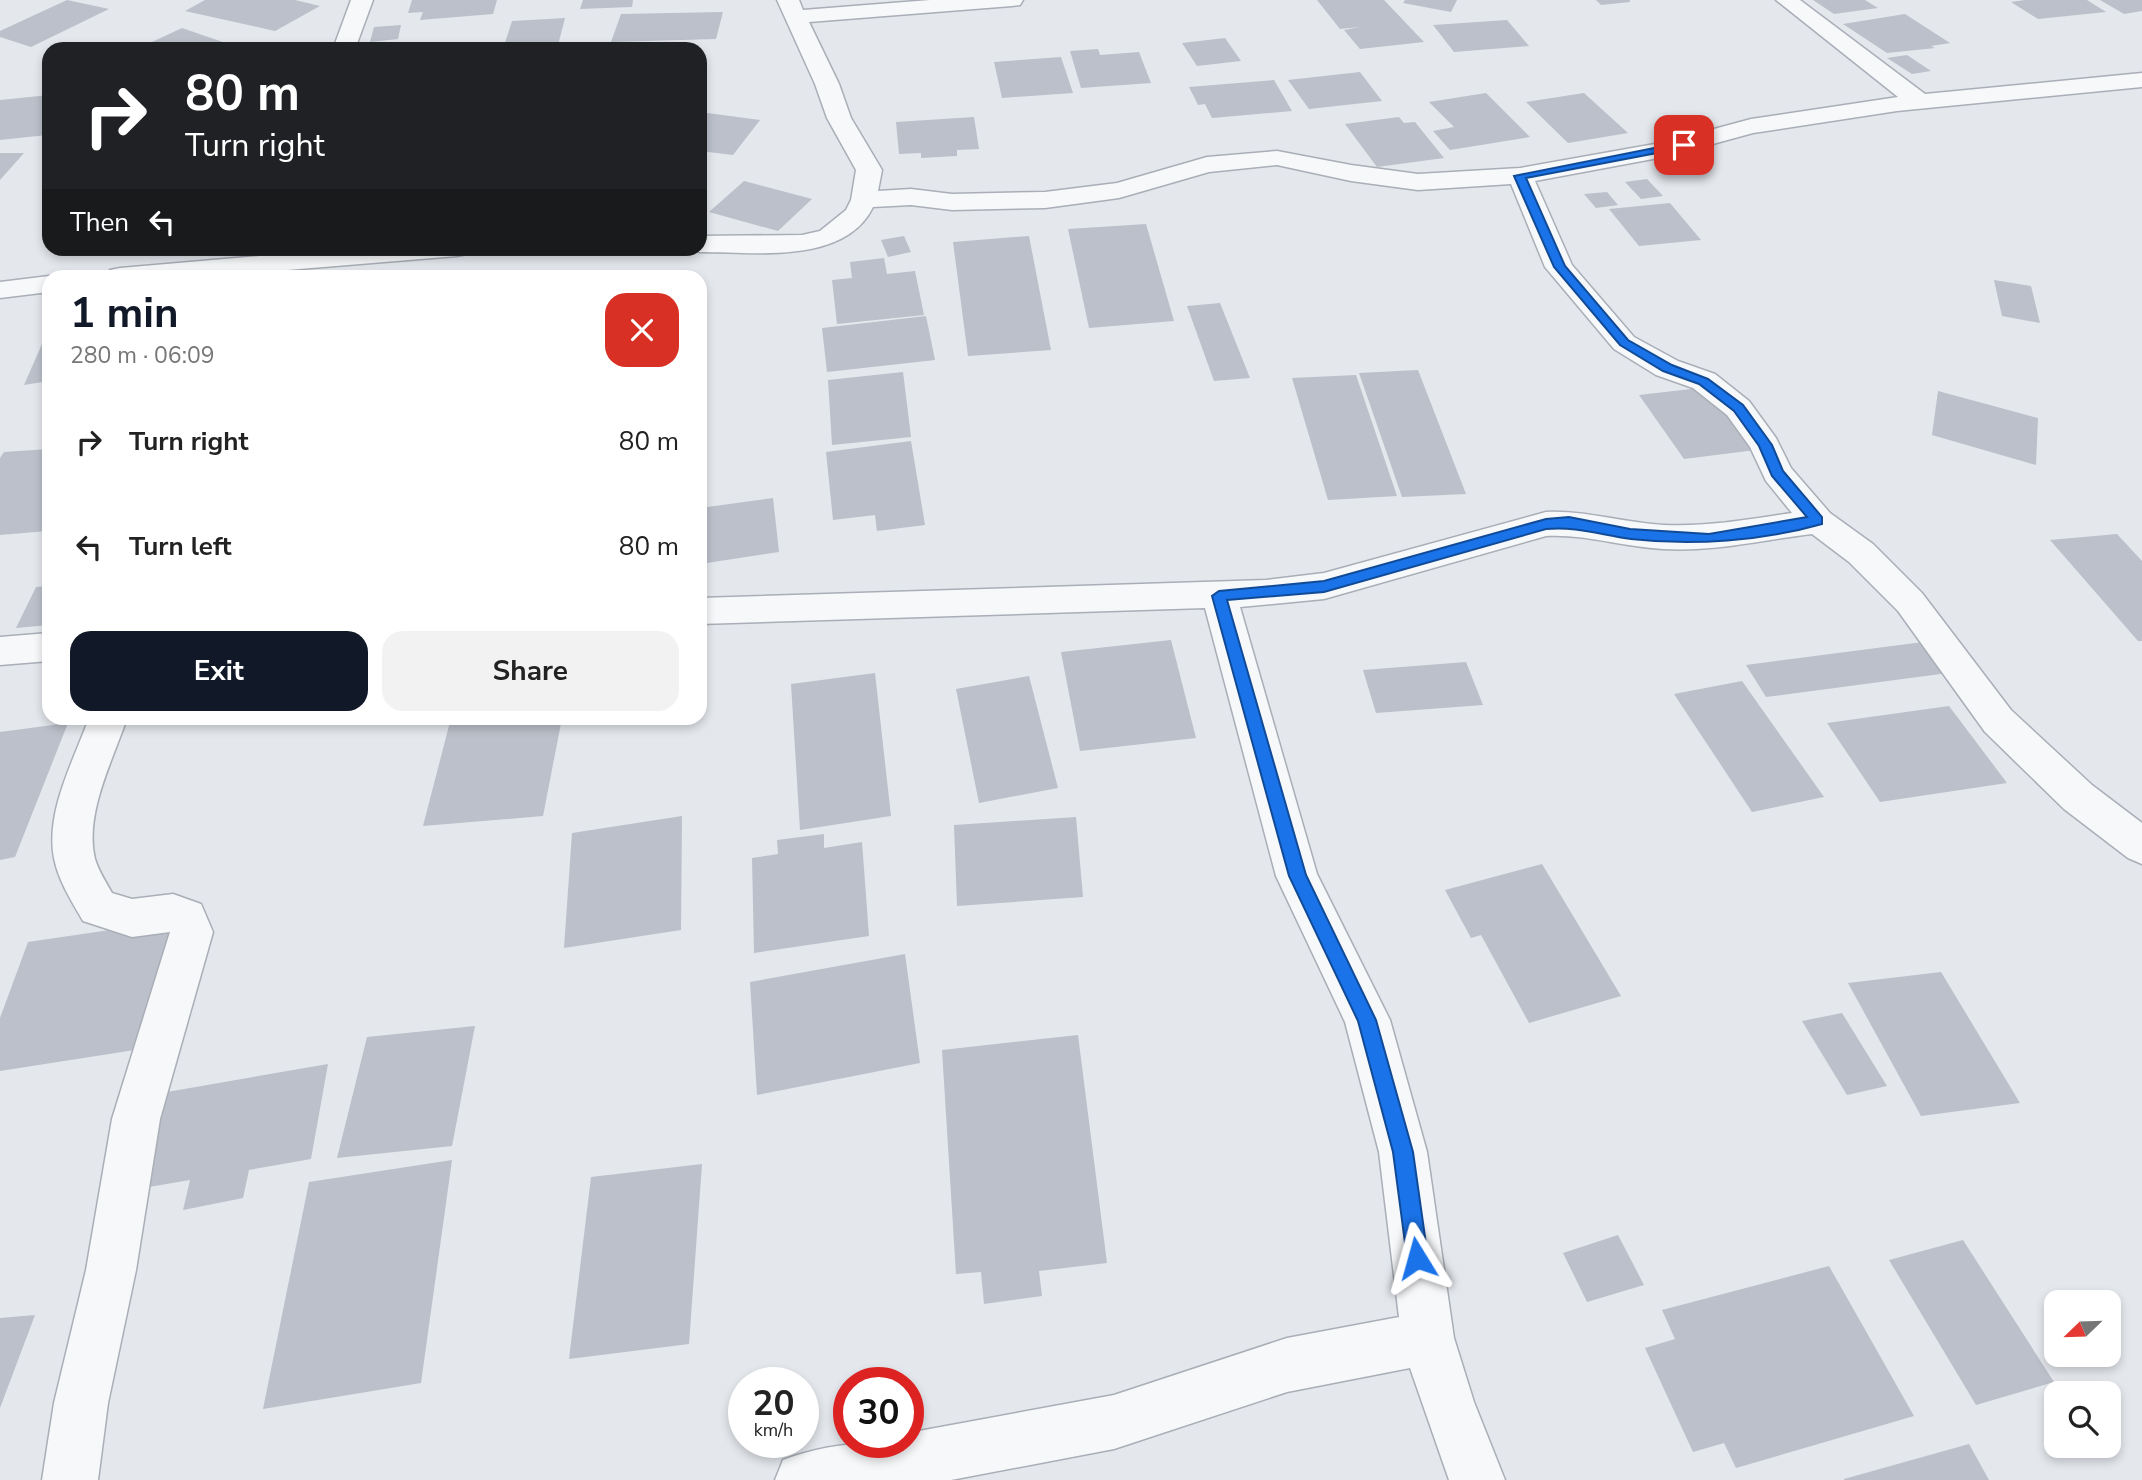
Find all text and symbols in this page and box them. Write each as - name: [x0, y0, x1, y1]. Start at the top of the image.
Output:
- text: 80 m: [185, 60, 300, 127]
- icon: right: [70, 70, 161, 161]
- pin: [1654, 115, 1714, 175]
- text: Turn right: [185, 124, 325, 167]
- icon: arrive: [1665, 126, 1703, 164]
- icon: left: [143, 203, 181, 241]
- text: Then: [70, 205, 129, 240]
- text: 1 min: [70, 285, 179, 342]
- button: close: [605, 293, 679, 367]
- text: 280 m · 06:09: [70, 340, 215, 371]
- icon: right: [70, 423, 108, 461]
- text: Turn right: [129, 424, 248, 459]
- text: 80 m: [619, 424, 679, 459]
- icon: left: [70, 528, 108, 566]
- text: Turn left: [129, 529, 232, 564]
- text: 80 m: [619, 529, 679, 564]
- button: Exit: [70, 631, 368, 711]
- button: Share: [382, 631, 679, 711]
- position arrow: [1380, 1221, 1454, 1295]
- north arrow: [2044, 1290, 2121, 1367]
- map controls: [2044, 1290, 2121, 1458]
- speed limit sign: 30: [833, 1367, 924, 1458]
- text: 20: [752, 1380, 795, 1427]
- button: search: [2044, 1381, 2121, 1458]
- text: km/h: [754, 1418, 793, 1442]

